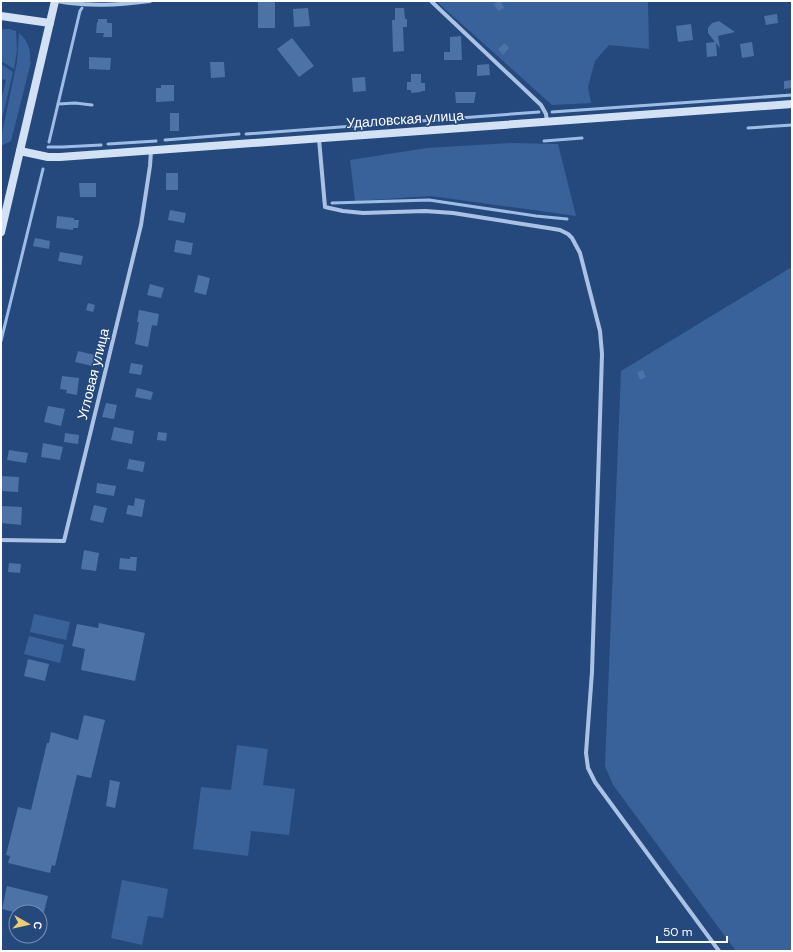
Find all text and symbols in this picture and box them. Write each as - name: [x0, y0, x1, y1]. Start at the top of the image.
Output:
- street label: Удаловская улица: [345, 106, 465, 132]
- street label: Угловая улица: [73, 326, 113, 422]
- north arrow: [8, 904, 48, 944]
- scale bar: [657, 918, 727, 944]
- text: С: [30, 920, 45, 930]
- text: 50 m: [663, 924, 692, 940]

